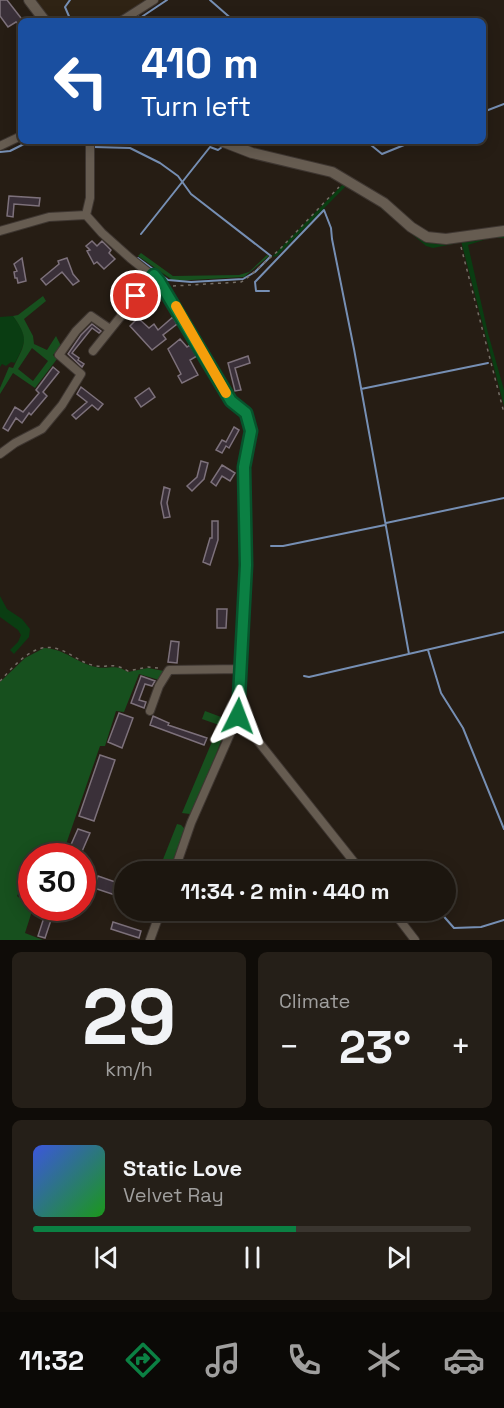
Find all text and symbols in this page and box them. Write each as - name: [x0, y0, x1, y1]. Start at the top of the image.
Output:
- text: 410 m: [141, 37, 259, 90]
- icon: left: [42, 42, 120, 120]
- text: Turn left: [141, 89, 251, 124]
- pin: [110, 270, 161, 321]
- icon: arrive: [119, 279, 152, 312]
- position arrow: [206, 684, 270, 748]
- speed limit sign: 30: [18, 843, 96, 921]
- text: 11:34 · 2 min · 440 m: [180, 877, 390, 905]
- text: 29: [82, 967, 176, 1067]
- text: Climate: [279, 988, 350, 1014]
- text: 23°: [339, 1019, 411, 1076]
- text: −: [279, 1026, 299, 1068]
- text: +: [451, 1026, 471, 1068]
- text: km/h: [105, 1056, 153, 1082]
- text: Static Love: [123, 1154, 242, 1182]
- text: Velvet Ray: [123, 1182, 224, 1208]
- icon: previous: [90, 1241, 123, 1274]
- icon: pause: [236, 1241, 269, 1274]
- icon: next: [382, 1241, 415, 1274]
- icon: directions: [122, 1339, 164, 1381]
- icon: music: [202, 1339, 244, 1381]
- icon: phone: [283, 1339, 325, 1381]
- icon: climate: [363, 1339, 405, 1381]
- icon: car: [443, 1339, 485, 1381]
- text: 11:32: [19, 1343, 84, 1378]

